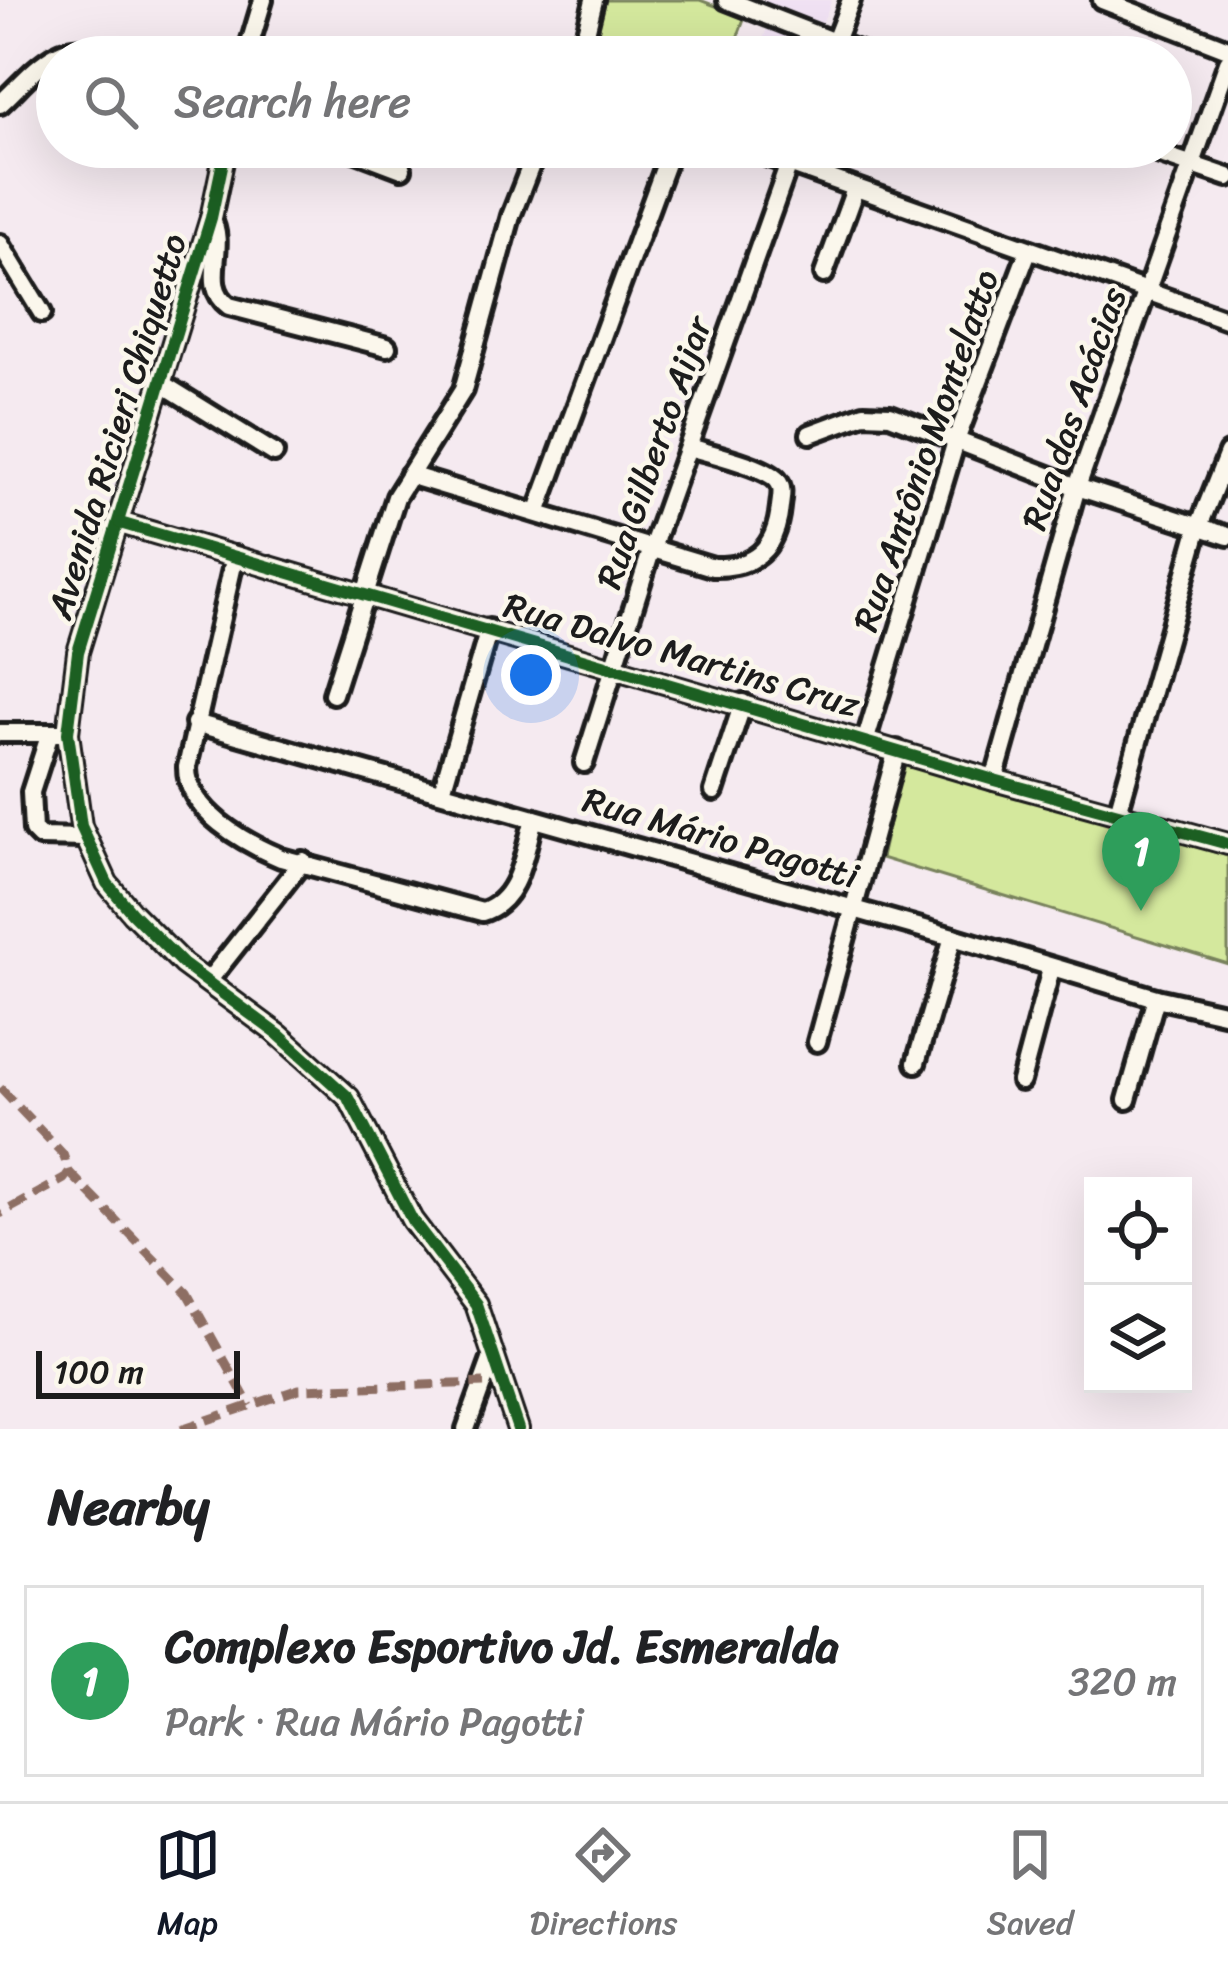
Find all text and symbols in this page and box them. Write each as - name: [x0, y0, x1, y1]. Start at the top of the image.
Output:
- search box: [36, 36, 1192, 168]
- text: Search here: [174, 62, 411, 142]
- icon: search: [78, 69, 144, 135]
- street label: Avenida Ricieri Chiquetto: [28, 226, 206, 628]
- street label: Rua Antônio Montelatto: [834, 261, 1018, 640]
- street label: Rua das Acácias: [1002, 278, 1146, 539]
- street label: Rua Gilberto Aijar: [577, 305, 731, 598]
- street label: Rua Dalvo Martins Cruz: [496, 574, 868, 737]
- your location: [501, 645, 561, 705]
- street label: Rua Mário Pagotti: [575, 768, 867, 908]
- pin: 1: [1102, 812, 1180, 911]
- map controls: [1084, 1177, 1192, 1393]
- button: locate: [1084, 1177, 1192, 1285]
- button: layers: [1084, 1285, 1192, 1393]
- text: 100 m: [54, 1343, 144, 1401]
- scale bar: [36, 1345, 240, 1398]
- text: Nearby: [48, 1462, 209, 1552]
- text: Complexo Esportivo Jd. Esmeralda: [165, 1607, 839, 1687]
- text: 1: [82, 1647, 98, 1716]
- text: 320 m: [1068, 1647, 1177, 1716]
- text: Park · Rua Mário Pagotti: [165, 1687, 584, 1756]
- tab: Map: [155, 1822, 221, 1952]
- tab: Directions: [530, 1822, 677, 1952]
- tab: Saved: [986, 1822, 1073, 1952]

